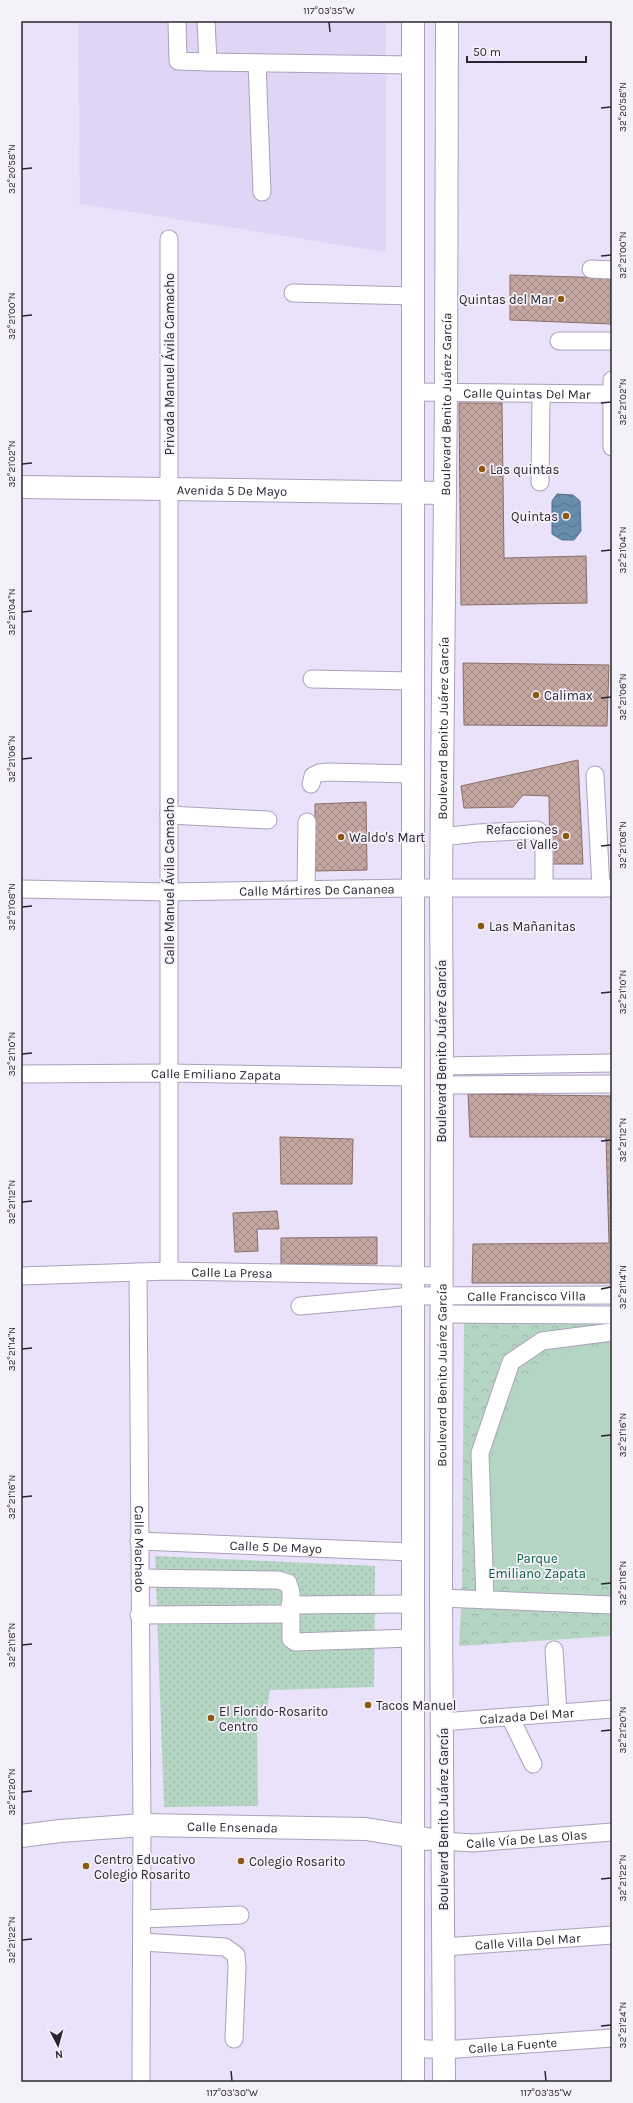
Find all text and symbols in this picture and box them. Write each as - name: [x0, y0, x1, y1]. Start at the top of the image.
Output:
- text: 117°03'35"W: [303, 5, 355, 17]
- scale bar: [467, 38, 586, 64]
- text: 50 m: [473, 45, 501, 59]
- text: 32°20'58"N: [617, 82, 629, 132]
- text: 32°20'58"N: [6, 144, 18, 194]
- text: 32°21'00"N: [617, 231, 629, 279]
- street label: Privada Manuel Ávila Camacho: [160, 273, 177, 455]
- text: 32°21'00"N: [6, 292, 18, 340]
- place label: Quintas del Mar: [459, 292, 553, 307]
- marker: Quintas del Mar: [556, 294, 566, 304]
- street label: Boulevard Benito Juárez García: [438, 312, 454, 496]
- text: 32°21'02"N: [617, 378, 629, 426]
- street label: Calle Quintas Del Mar: [463, 386, 591, 402]
- text: 32°21'02"N: [6, 440, 18, 488]
- place label: Las quintas: [490, 462, 559, 478]
- marker: Las quintas: [477, 464, 487, 474]
- street label: Avenida 5 De Mayo: [177, 482, 287, 499]
- place label: Quintas: [511, 509, 558, 524]
- marker: Quintas: [561, 511, 571, 521]
- text: 32°21'04"N: [617, 527, 629, 573]
- text: 32°21'04"N: [6, 589, 18, 635]
- street label: Boulevard Benito Juárez García: [435, 636, 452, 820]
- text: 32°21'06"N: [617, 673, 629, 721]
- place label: Calimax: [544, 688, 593, 703]
- marker: Calimax: [531, 690, 541, 700]
- text: 32°21'06"N: [6, 735, 18, 783]
- street label: Calle Manuel Ávila Camacho: [160, 797, 177, 965]
- text: 32°21'08"N: [617, 821, 629, 869]
- place label: Refacciones el Valle: [486, 822, 558, 852]
- place label: Waldo's Mart: [349, 830, 425, 845]
- marker: Refacciones el Valle: [561, 831, 571, 841]
- marker: Waldo's Mart: [336, 832, 346, 842]
- street label: Calle Mártires De Cananea: [239, 881, 395, 899]
- text: 32°21'08"N: [6, 883, 18, 931]
- place label: Las Mañanitas: [489, 919, 576, 934]
- marker: Las Mañanitas: [476, 921, 486, 931]
- street label: Boulevard Benito Juárez García: [434, 960, 449, 1142]
- text: 32°21'10"N: [617, 970, 629, 1014]
- text: 32°21'10"N: [6, 1032, 18, 1076]
- street label: Calle Emiliano Zapata: [151, 1066, 281, 1083]
- text: 32°21'12"N: [617, 1118, 629, 1162]
- text: 32°21'12"N: [6, 1180, 18, 1224]
- street label: Calle La Presa: [191, 1264, 273, 1281]
- text: 32°21'14"N: [617, 1265, 629, 1309]
- street label: Boulevard Benito Juárez García: [434, 1283, 450, 1467]
- street label: Calle Francisco Villa: [467, 1288, 586, 1304]
- text: 32°21'14"N: [6, 1327, 18, 1371]
- text: 32°21'16"N: [617, 1413, 629, 1457]
- text: 32°21'16"N: [6, 1475, 18, 1519]
- street label: Calle Machado: [132, 1505, 147, 1593]
- street label: Calle 5 De Mayo: [229, 1538, 322, 1556]
- park label: Parque Emiliano Zapata: [488, 1551, 586, 1581]
- text: 32°21'18"N: [617, 1561, 629, 1605]
- text: 32°21'18"N: [6, 1623, 18, 1667]
- place label: Tacos Manuel: [376, 1698, 456, 1713]
- marker: Tacos Manuel: [363, 1700, 373, 1710]
- place label: El Florido-Rosarito Centro: [219, 1704, 328, 1734]
- street label: Calzada Del Mar: [479, 1705, 575, 1727]
- text: 32°21'20"N: [617, 1706, 629, 1754]
- marker: El Florido-Rosarito Centro: [206, 1713, 216, 1723]
- street label: Boulevard Benito Juárez García: [436, 1728, 451, 1910]
- text: 32°21'20"N: [6, 1768, 18, 1816]
- street label: Calle Ensenada: [187, 1819, 278, 1835]
- street label: Calle Vía De Las Olas: [466, 1827, 588, 1851]
- place label: Centro Educativo Colegio Rosarito: [94, 1852, 195, 1882]
- place label: Colegio Rosarito: [249, 1854, 345, 1869]
- text: 32°21'22"N: [617, 1854, 629, 1902]
- marker: Colegio Rosarito: [236, 1856, 246, 1866]
- marker: Centro Educativo Colegio Rosarito: [81, 1861, 91, 1871]
- text: 32°21'22"N: [6, 1916, 18, 1964]
- street label: Calle Villa Del Mar: [474, 1930, 581, 1953]
- text: 32°21'24"N: [617, 2002, 629, 2048]
- north arrow: [38, 2025, 78, 2065]
- street label: Calle La Fuente: [468, 2035, 558, 2056]
- text: N: [54, 2048, 64, 2061]
- text: 117°03'30"W: [206, 2087, 258, 2099]
- text: 117°03'35"W: [520, 2087, 572, 2099]

